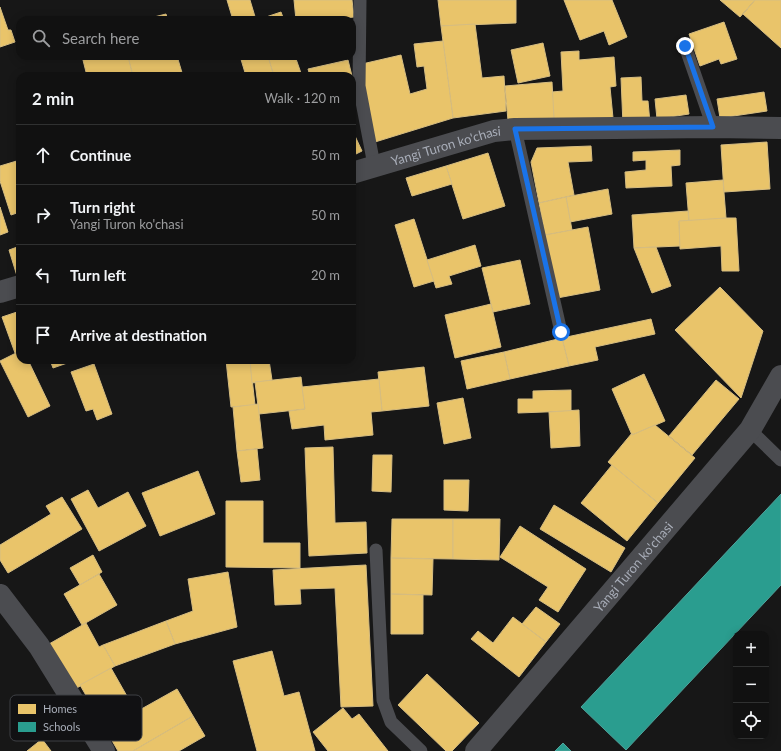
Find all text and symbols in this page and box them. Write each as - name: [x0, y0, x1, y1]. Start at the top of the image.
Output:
- search box: [16, 16, 356, 60]
- icon: search: [30, 27, 52, 49]
- text: Search here: [62, 29, 139, 47]
- route end: [676, 37, 694, 55]
- text: 2 min: [32, 88, 74, 109]
- text: Walk · 120 m: [264, 90, 340, 106]
- street label: Yangi Turon ko'chasi: [389, 122, 502, 169]
- icon: ahead: [32, 144, 54, 166]
- text: Continue: [70, 146, 131, 164]
- text: 50 m: [311, 147, 340, 163]
- text: Turn right: [70, 198, 135, 216]
- icon: right: [32, 204, 54, 226]
- text: 50 m: [311, 207, 340, 223]
- text: Yangi Turon ko'chasi: [70, 216, 184, 232]
- icon: left: [32, 264, 54, 286]
- text: Turn left: [70, 266, 126, 284]
- text: 20 m: [311, 267, 340, 283]
- route start: [552, 323, 570, 341]
- icon: arrive: [32, 324, 54, 346]
- text: Arrive at destination: [70, 326, 207, 344]
- street label: Yangi Turon ko'chasi: [590, 518, 676, 615]
- map controls: [733, 631, 769, 739]
- button: +: [733, 631, 769, 667]
- button: −: [733, 667, 769, 703]
- legend: [10, 695, 142, 741]
- text: Homes: [43, 702, 77, 715]
- button: locate: [733, 703, 769, 739]
- text: Schools: [43, 720, 80, 733]

